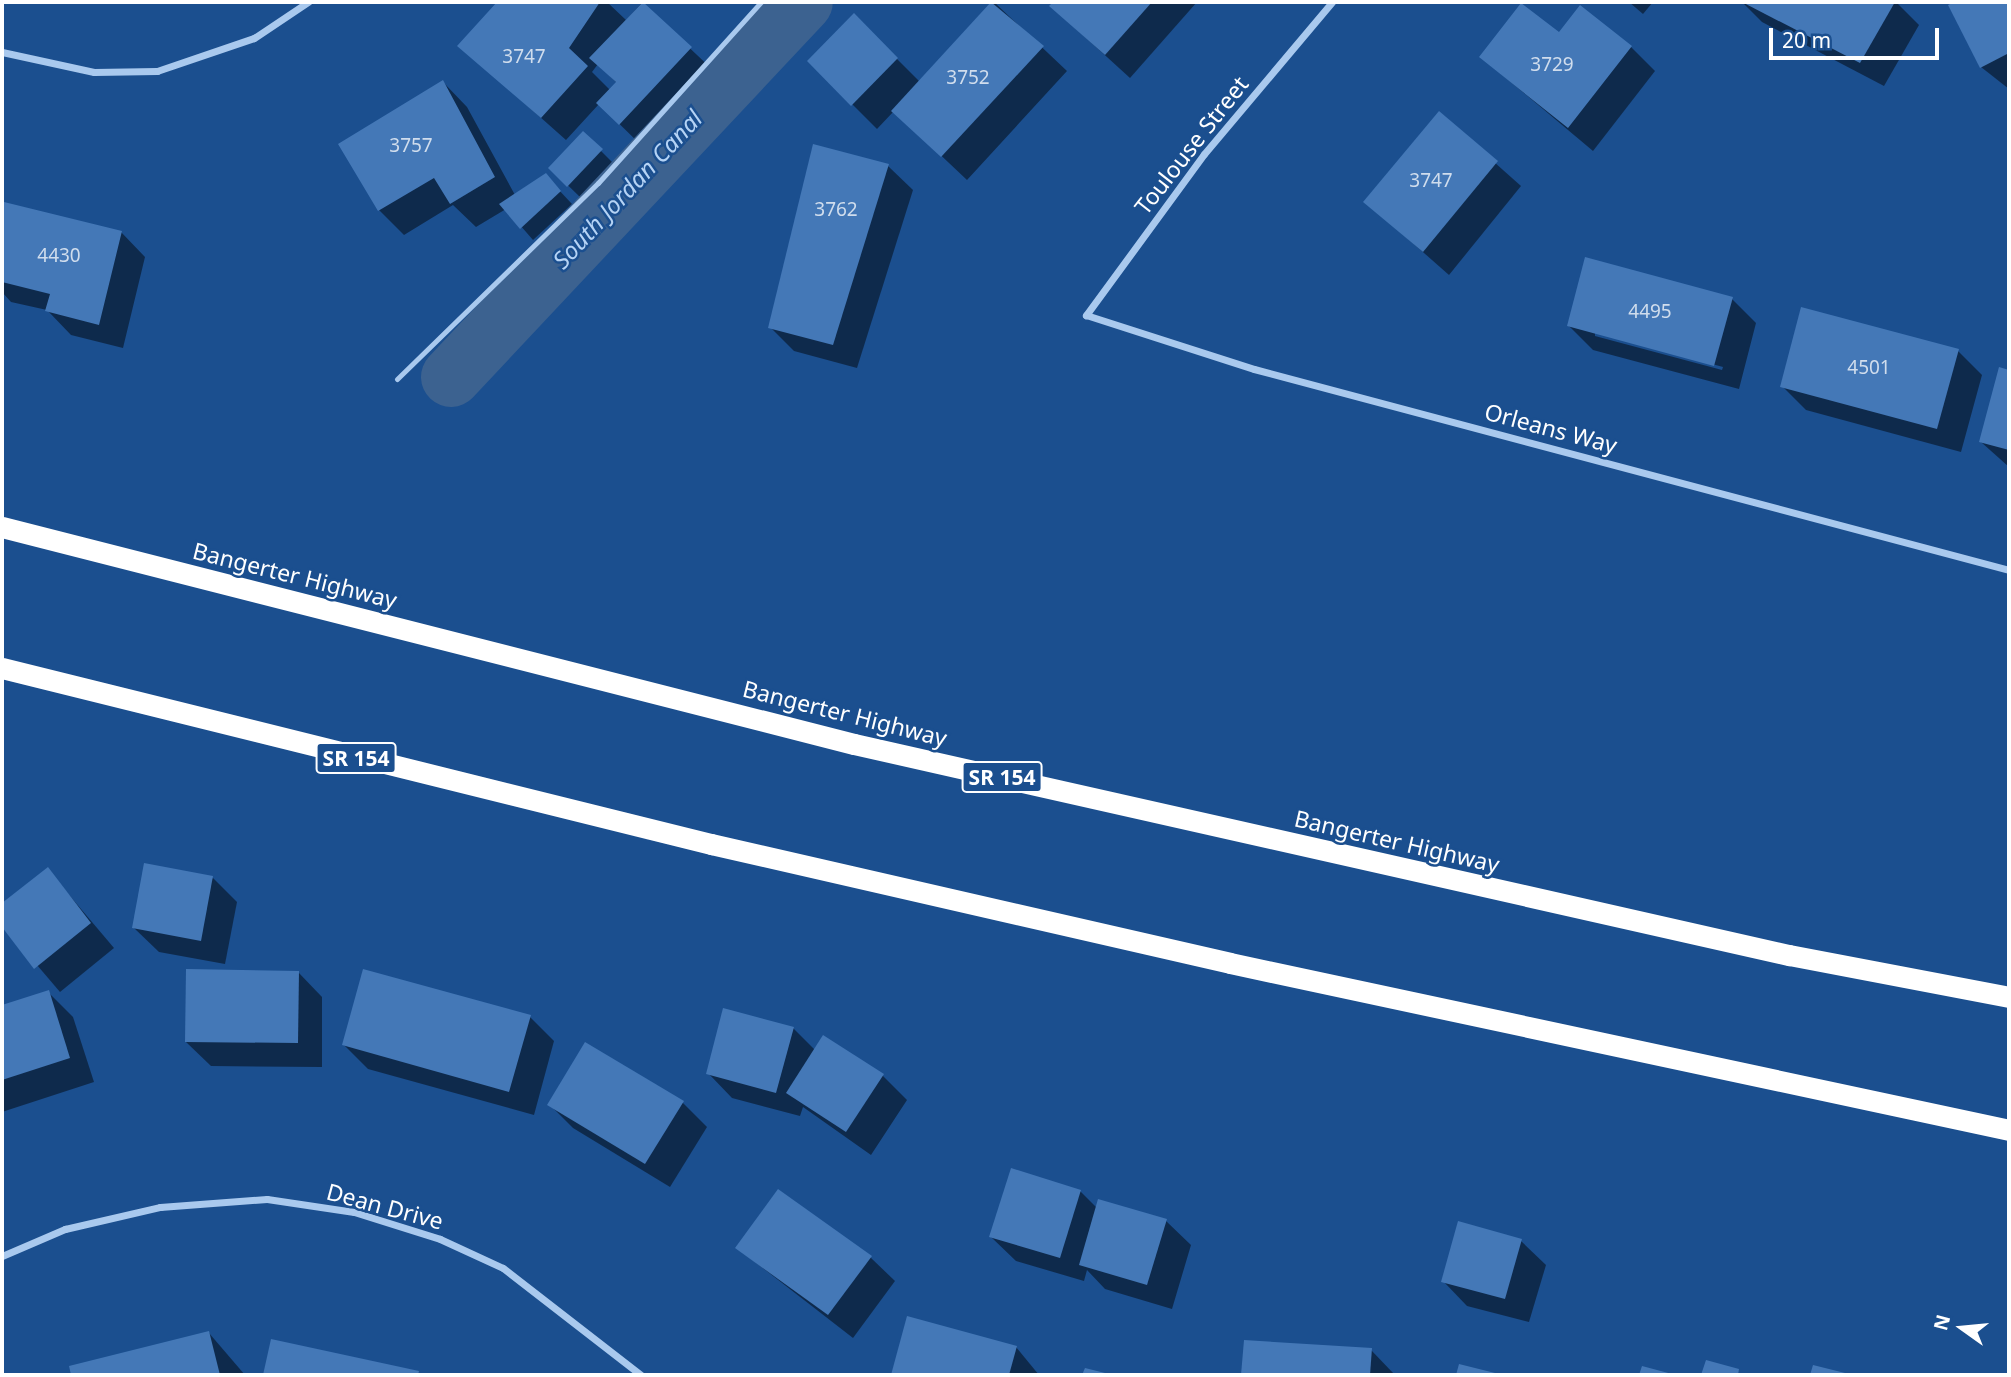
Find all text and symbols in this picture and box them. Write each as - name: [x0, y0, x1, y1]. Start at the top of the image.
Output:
- scale bar: [1773, 14, 1943, 58]
- text: 20 m: [1782, 26, 1831, 54]
- house number: 3747: [502, 46, 546, 68]
- house number: 3729: [1530, 54, 1574, 76]
- house number: 3752: [946, 67, 990, 89]
- street label: Toulouse Street: [1129, 70, 1253, 220]
- water label: South Jordan Canal: [546, 104, 708, 274]
- house number: 3757: [389, 135, 433, 157]
- house number: 3747: [1409, 170, 1453, 192]
- house number: 3762: [814, 199, 858, 221]
- house number: 4430: [37, 245, 81, 267]
- house number: 4495: [1628, 301, 1672, 323]
- house number: 4501: [1847, 357, 1891, 379]
- street label: Orleans Way: [1482, 397, 1620, 459]
- street label: Bangerter Highway: [190, 536, 400, 614]
- street label: Bangerter Highway: [740, 674, 950, 752]
- road number: SR 154: [314, 740, 398, 776]
- road number: SR 154: [960, 760, 1044, 794]
- street label: Bangerter Highway: [1292, 804, 1502, 878]
- street label: Dean Drive: [324, 1177, 446, 1235]
- north arrow: [1927, 1293, 1997, 1363]
- text: N: [1927, 1312, 1956, 1333]

